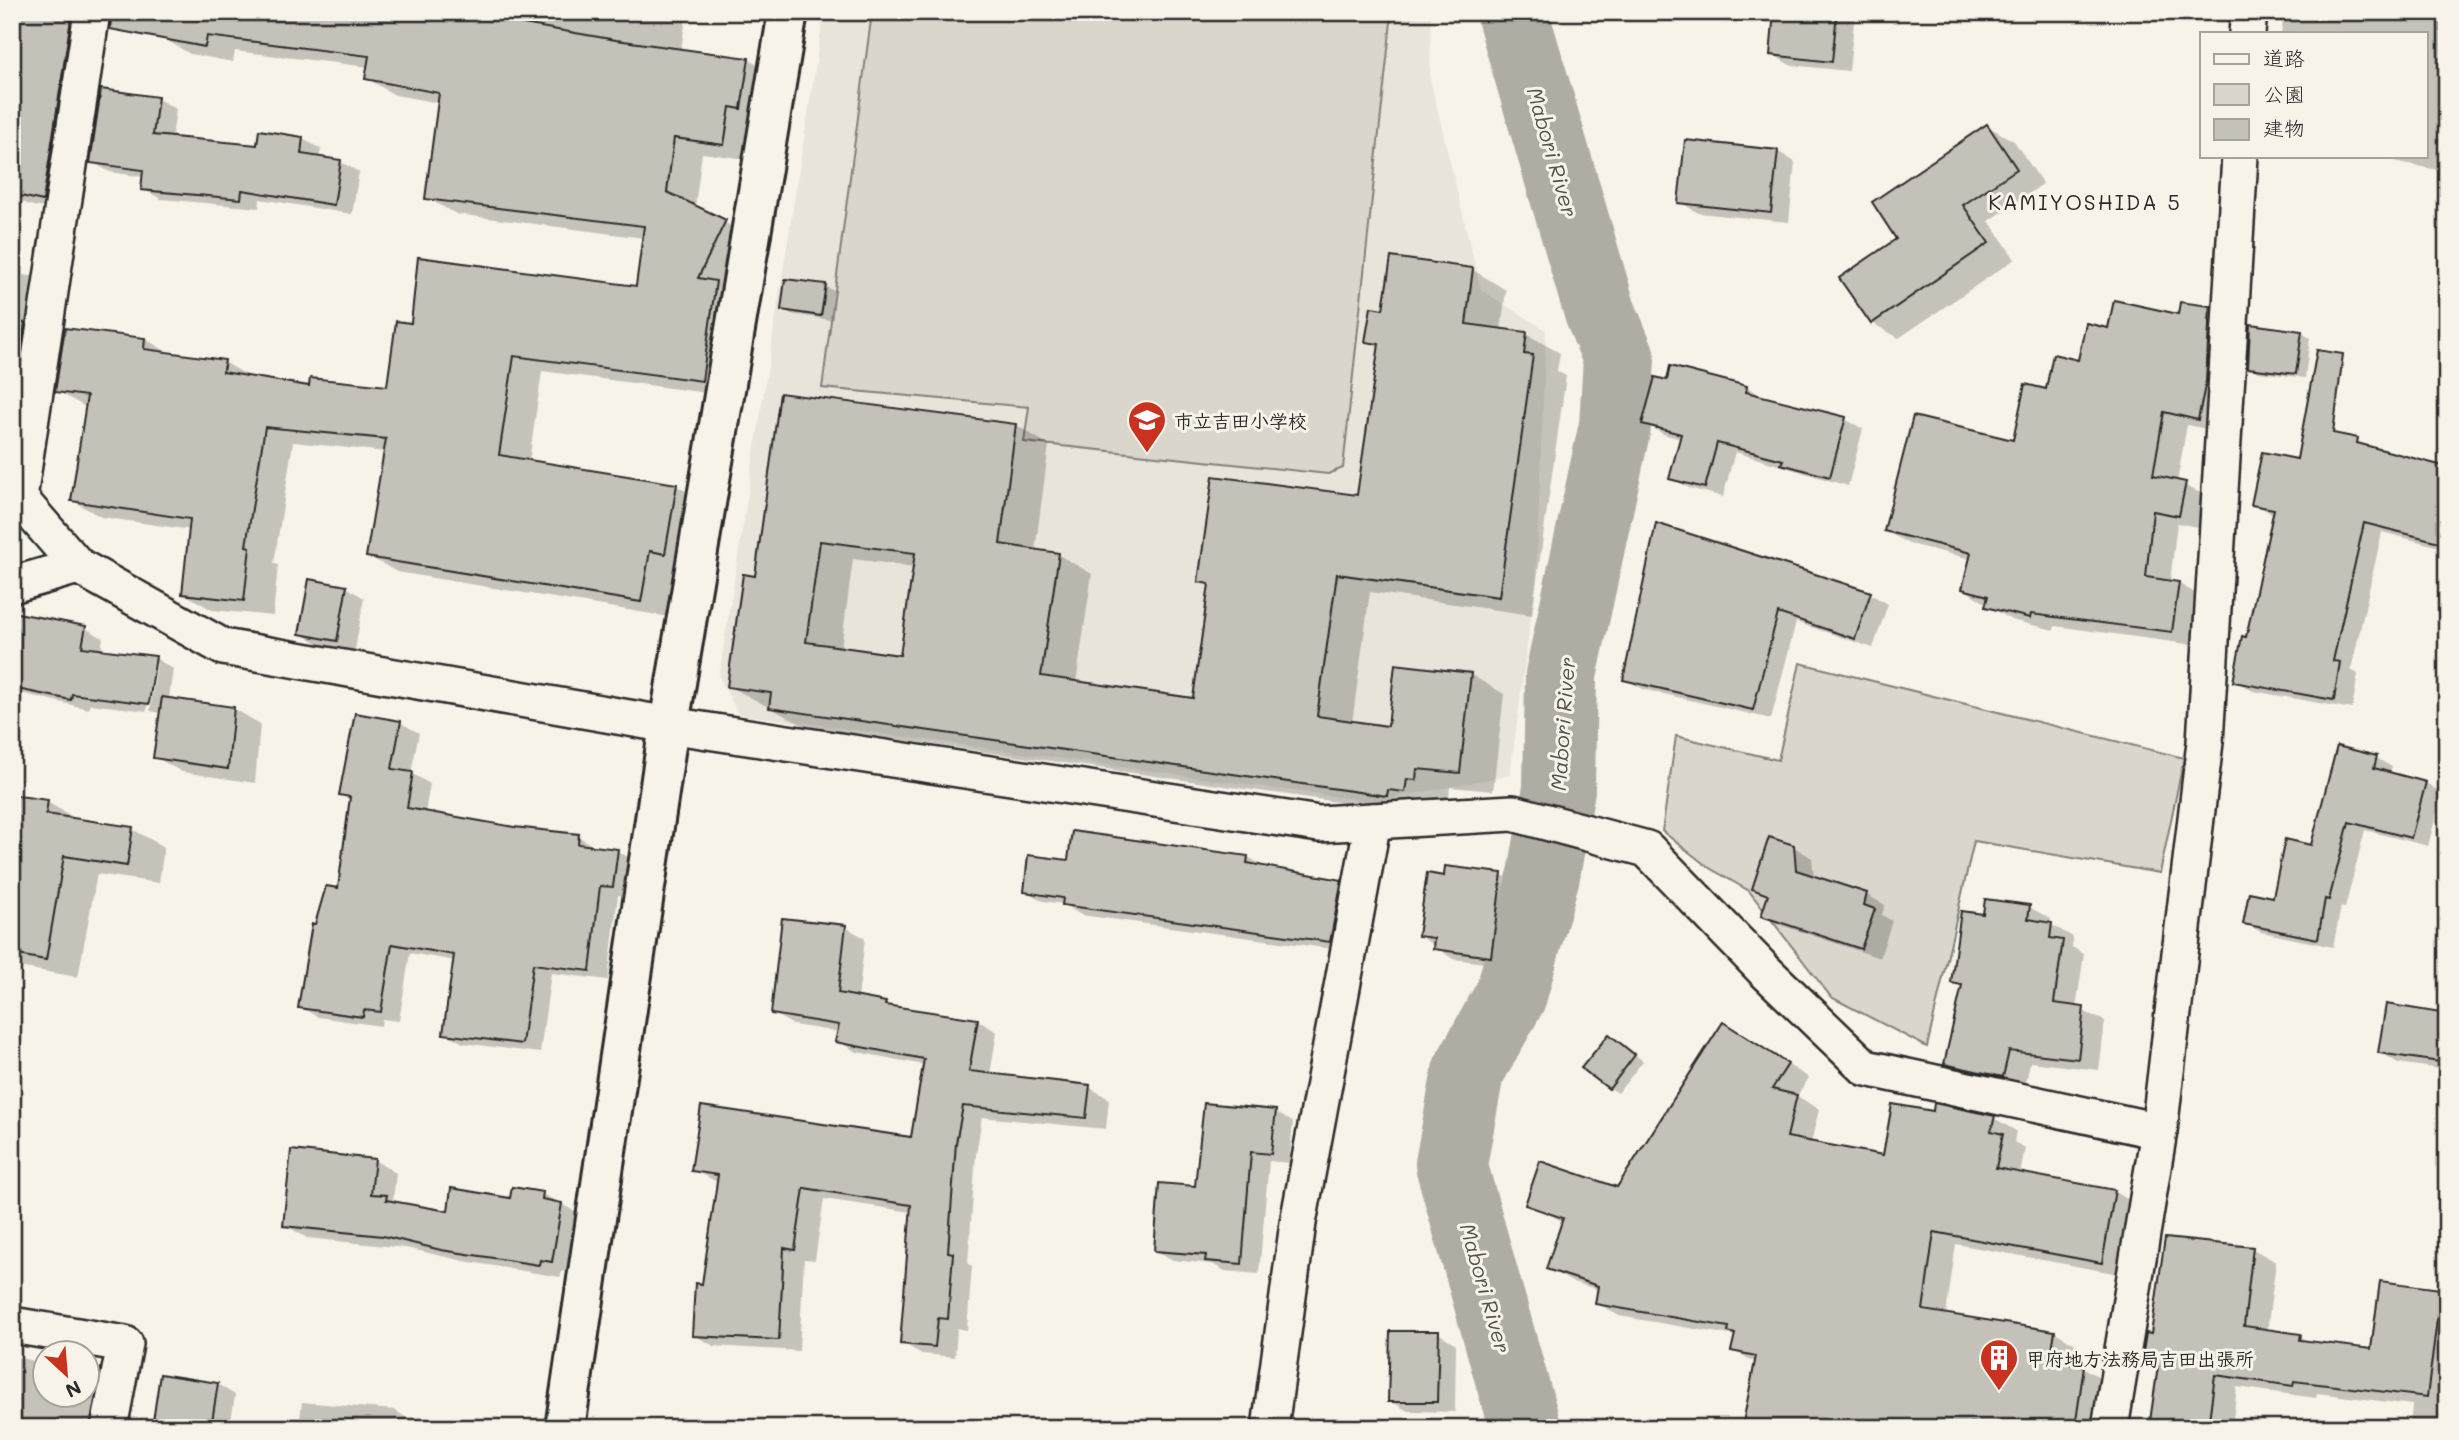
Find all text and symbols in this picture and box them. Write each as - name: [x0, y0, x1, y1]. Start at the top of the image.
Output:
- legend: [2200, 32, 2428, 158]
- text: 道路: [2263, 44, 2305, 71]
- text: 公園: [2263, 80, 2305, 107]
- water label: Mabori River: [1522, 84, 1584, 220]
- text: 建物: [2263, 114, 2305, 141]
- district label: KAMIYOSHIDA 5: [1988, 188, 2182, 215]
- school or university icon: 市立吉田小学校: [1126, 399, 1168, 454]
- place label: 市立吉田小学校: [1174, 408, 1307, 433]
- water label: Mabori River: [1544, 656, 1580, 792]
- water label: Mabori River: [1455, 1220, 1517, 1356]
- building icon: 甲府地方法務局吉田出張所: [1978, 1337, 2020, 1392]
- north arrow: [32, 1338, 102, 1408]
- place label: 甲府地方法務局吉田出張所: [2026, 1346, 2254, 1371]
- text: N: [62, 1375, 86, 1404]

